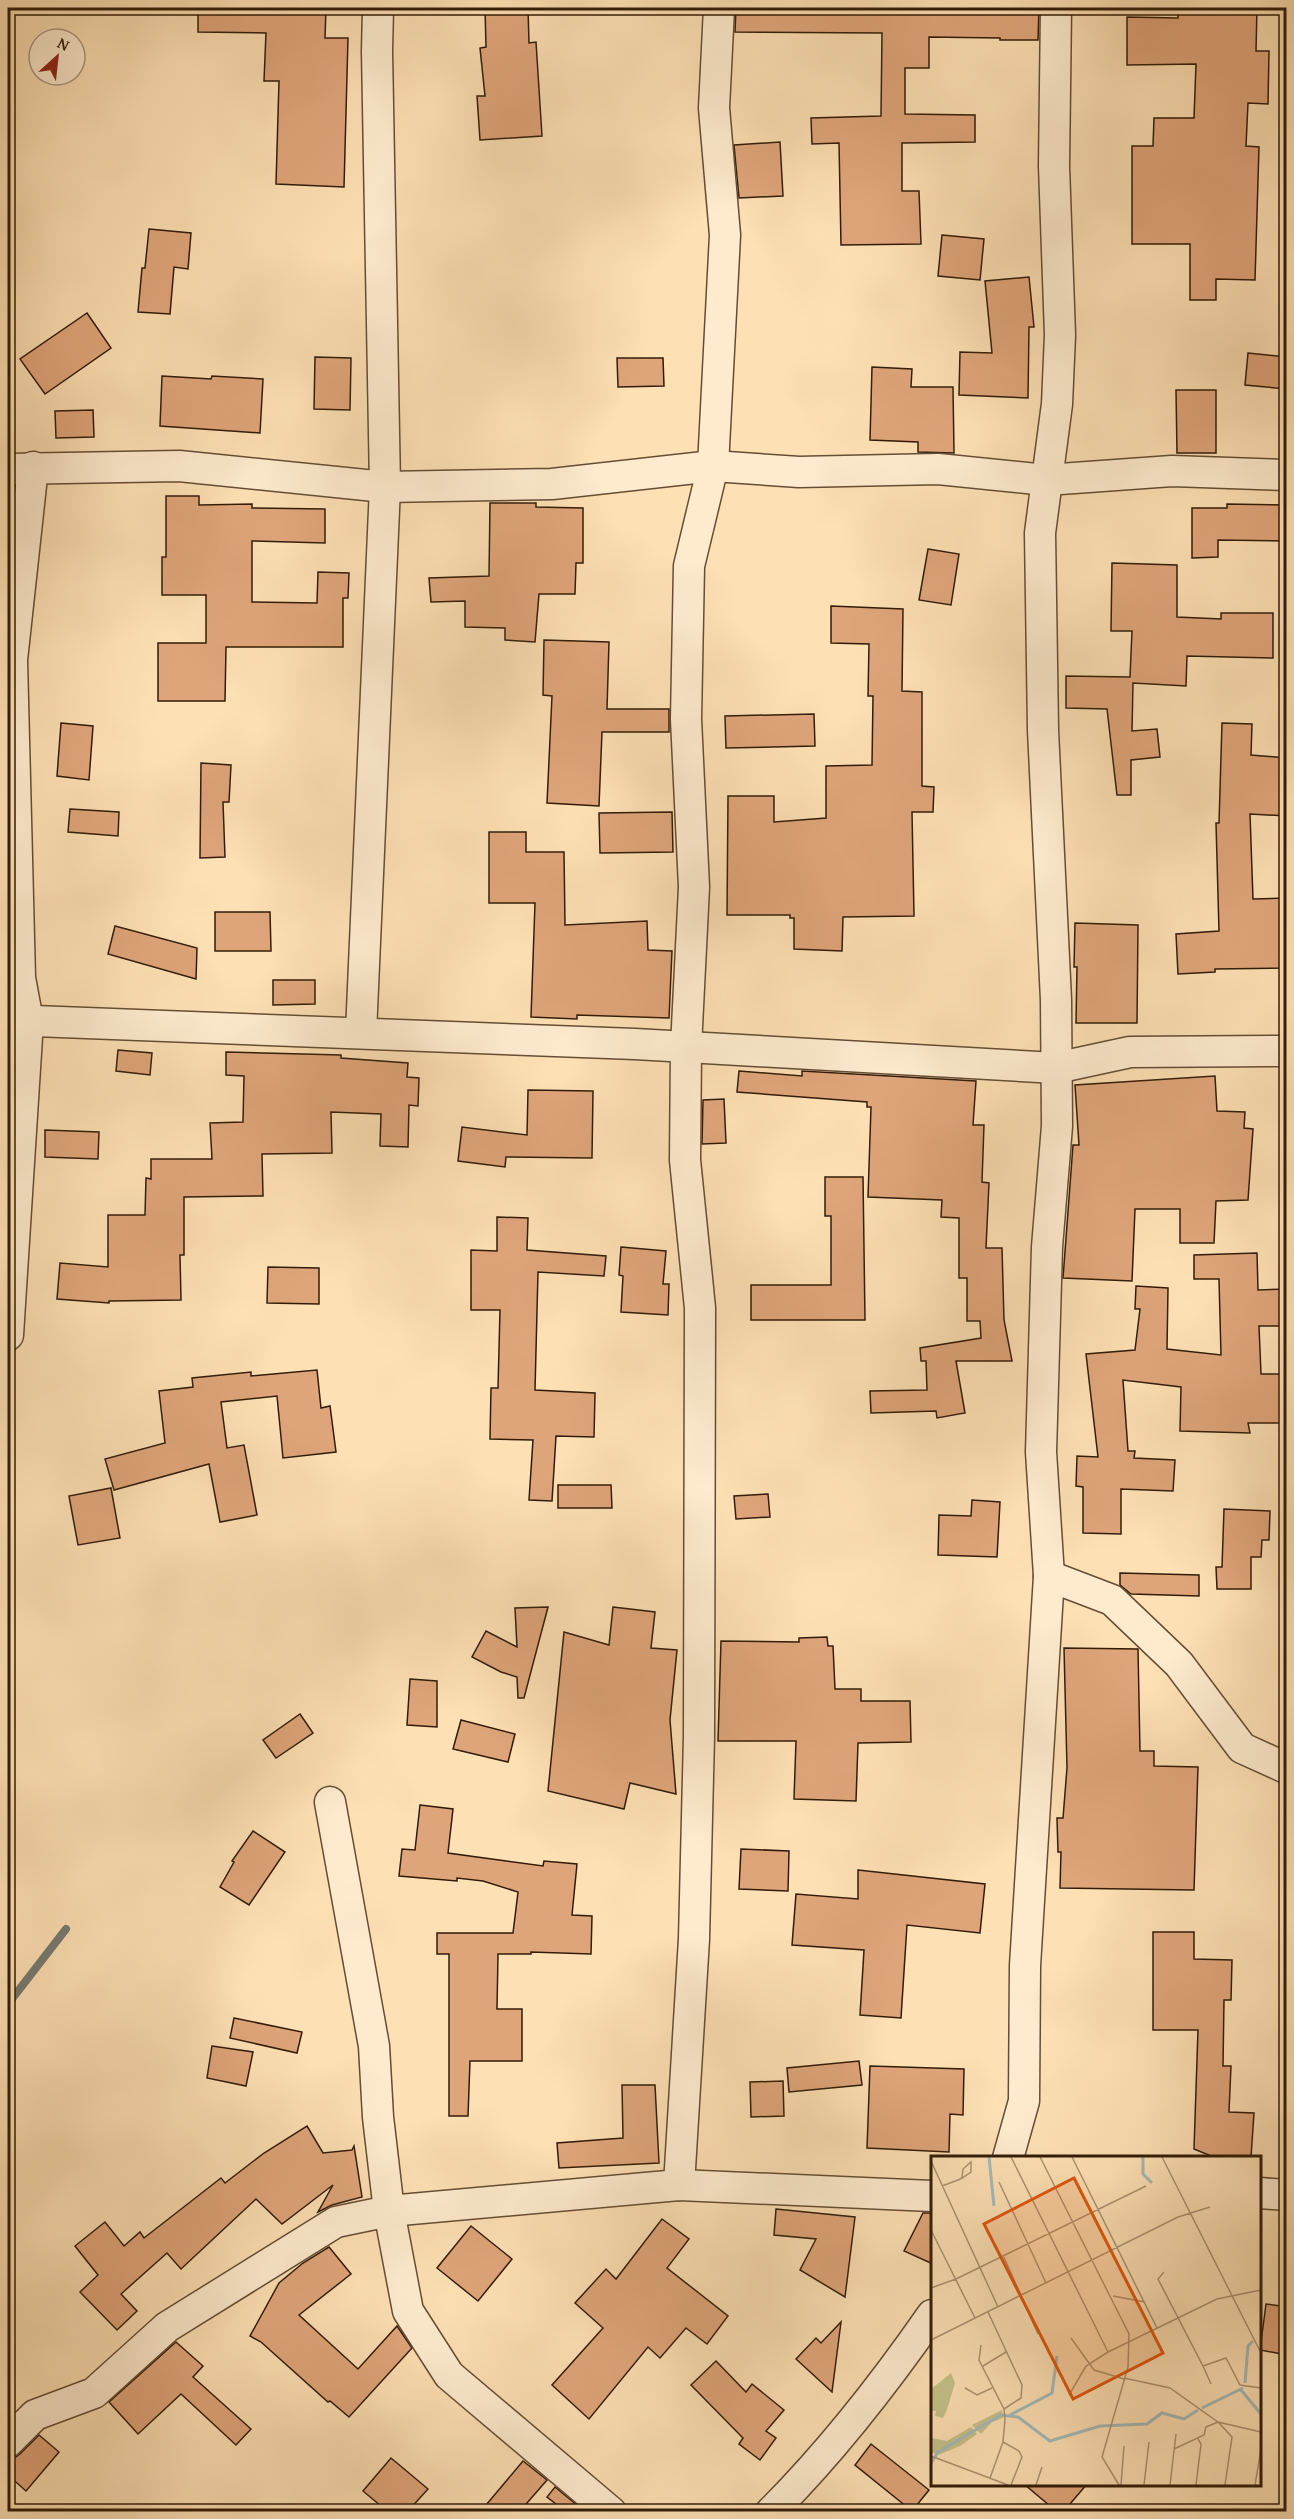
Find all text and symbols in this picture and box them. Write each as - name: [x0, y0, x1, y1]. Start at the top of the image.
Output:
- north arrow: [27, 27, 87, 87]
- text: N: [54, 31, 74, 57]
- inset map: [931, 2156, 1261, 2486]

